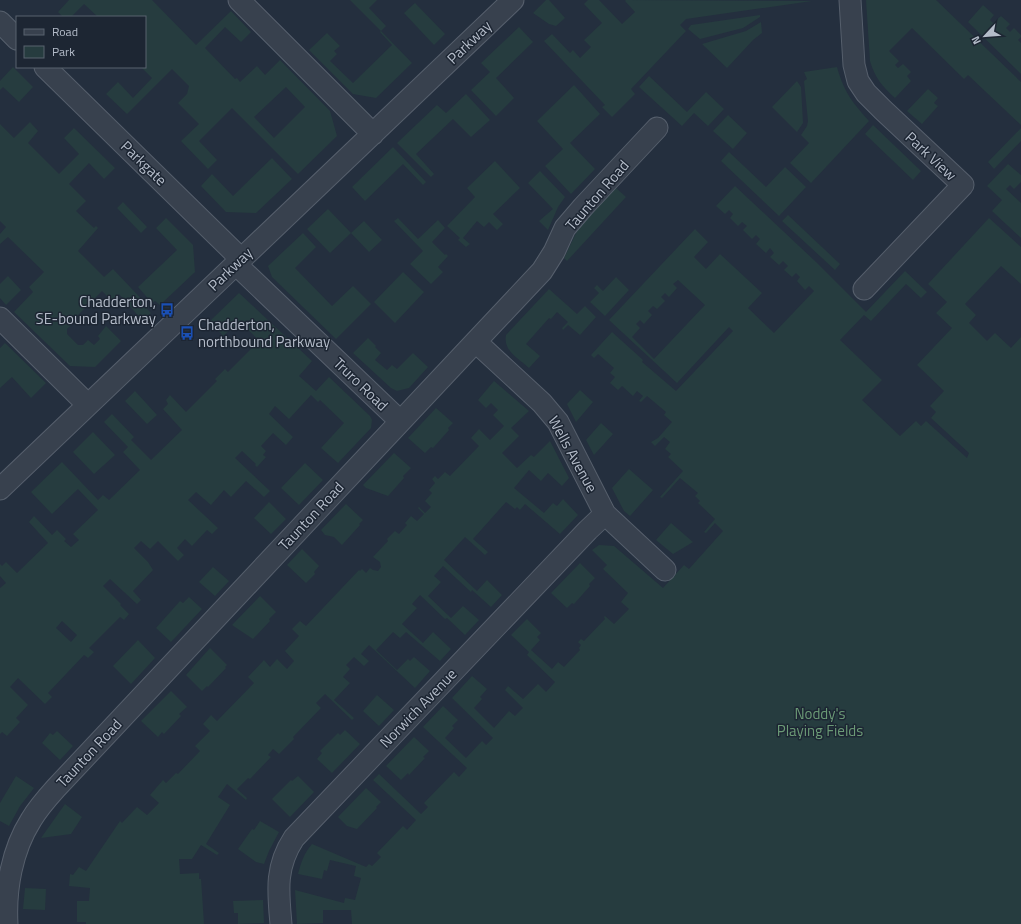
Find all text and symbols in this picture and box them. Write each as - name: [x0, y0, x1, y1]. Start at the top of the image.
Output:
- street label: Parkway: [441, 15, 497, 69]
- legend: [16, 16, 146, 68]
- north arrow: [965, 16, 1005, 56]
- text: Road: [52, 22, 78, 41]
- text: N: [967, 33, 985, 47]
- text: Park: [52, 42, 75, 61]
- street label: Park View: [900, 126, 962, 186]
- street label: Parkgate: [116, 135, 172, 191]
- street label: Taunton Road: [560, 155, 634, 235]
- street label: Parkway: [202, 242, 258, 296]
- place label: Chadderton, SE-bound Parkway: [36, 290, 156, 330]
- bus stop icon: Chadderton, SE-bound Parkway: [159, 302, 175, 318]
- place label: Chadderton, northbound Parkway: [198, 313, 330, 353]
- bus stop icon: Chadderton, northbound Parkway: [179, 325, 195, 341]
- street label: Truro Road: [328, 352, 394, 416]
- street label: Wells Avenue: [542, 411, 604, 497]
- street label: Taunton Road: [273, 476, 349, 556]
- street label: Norwich Avenue: [374, 663, 462, 753]
- park label: Noddy's Playing Fields: [777, 702, 863, 742]
- street label: Taunton Road: [51, 713, 127, 793]

